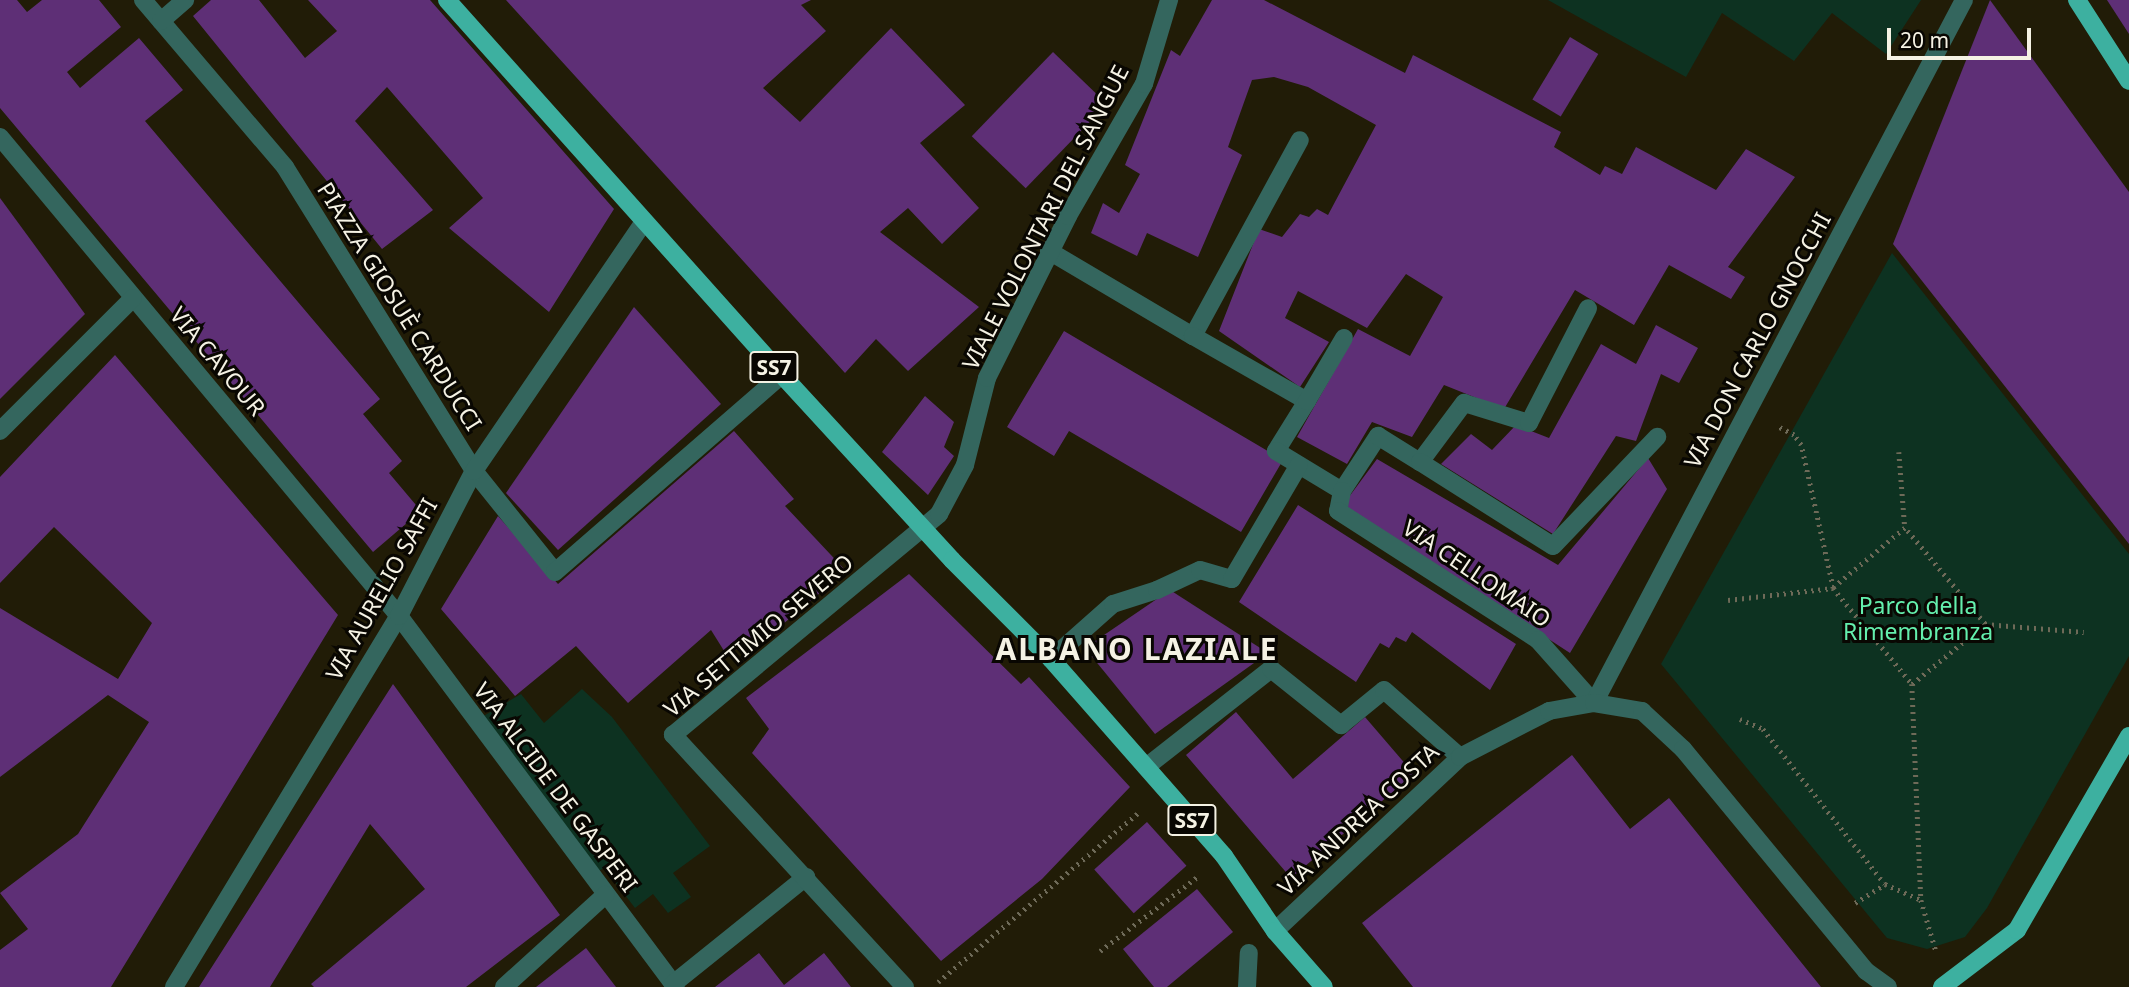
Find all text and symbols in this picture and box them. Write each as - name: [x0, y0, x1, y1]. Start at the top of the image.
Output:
- scale bar: [1891, 14, 2035, 58]
- text: 20 m: [1900, 26, 1949, 54]
- street label: VIALE VOLONTARI DEL SANGUE: [956, 60, 1134, 374]
- street label: PIAZZA GIOSUÈ CARDUCCI: [312, 177, 488, 435]
- street label: VIA DON CARLO GNOCCHI: [1678, 208, 1836, 472]
- street label: VIA CAVOUR: [165, 301, 271, 421]
- road number: SS7: [748, 350, 800, 384]
- street label: VIA AURELIO SAFFI: [320, 493, 442, 685]
- street label: VIA CELLOMAIO: [1398, 513, 1556, 633]
- street label: VIA SETTIMIO SEVERO: [658, 548, 858, 722]
- park label: Parco della Rimembranza: [1843, 591, 1993, 645]
- district label: ALBANO LAZIALE: [997, 631, 1277, 667]
- street label: VIA ALCIDE DE GASPERI: [468, 677, 644, 897]
- street label: VIA ANDREA COSTA: [1272, 737, 1444, 901]
- road number: SS7: [1166, 802, 1218, 838]

